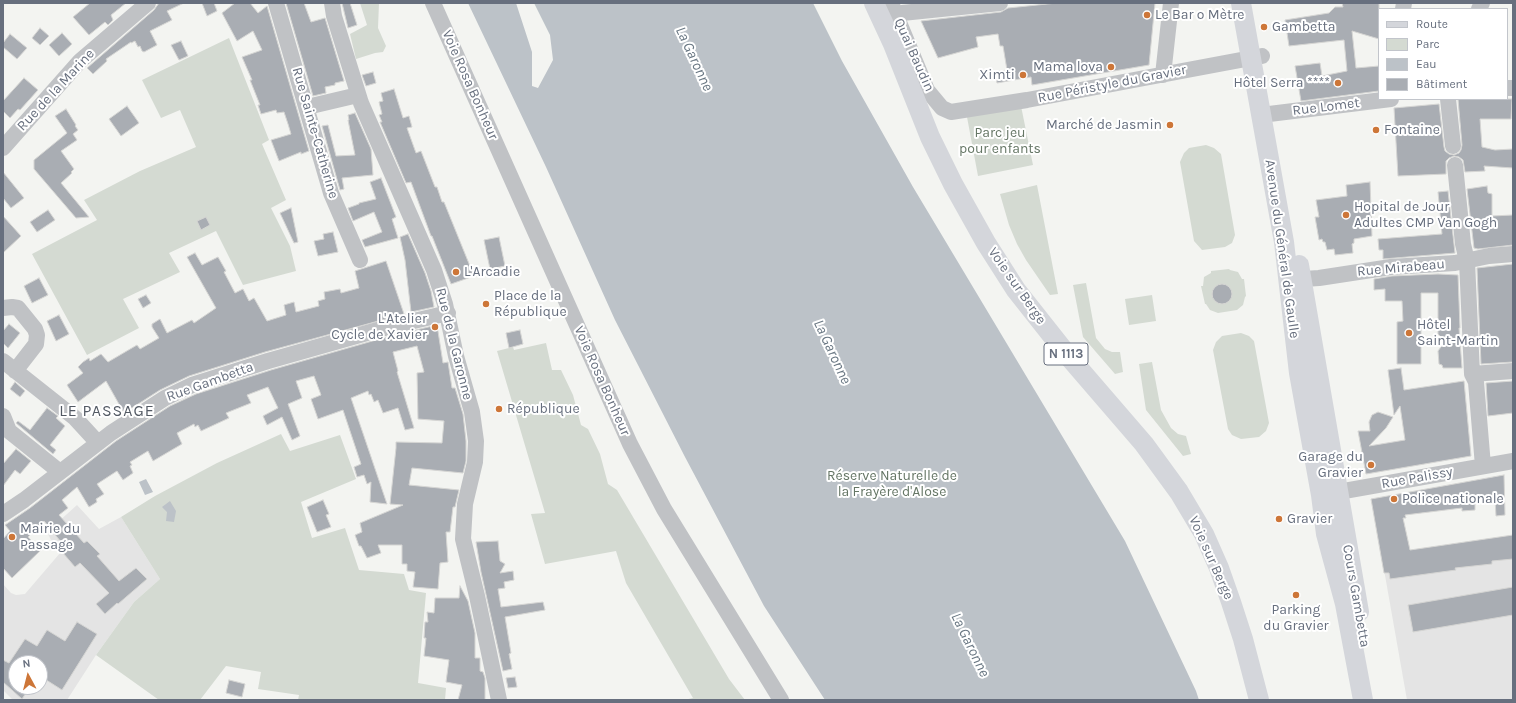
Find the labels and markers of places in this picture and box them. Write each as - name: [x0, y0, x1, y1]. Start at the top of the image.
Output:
- place label: Le Bar o Mètre: [1155, 7, 1244, 23]
- marker: Le Bar o Mètre: [1142, 10, 1152, 20]
- place label: Gambetta: [1272, 19, 1336, 35]
- marker: Gambetta: [1259, 22, 1269, 32]
- place label: Mama lova: [1033, 59, 1103, 75]
- marker: Mama lova: [1106, 62, 1116, 72]
- place label: Ximti: [979, 67, 1015, 83]
- marker: Ximti: [1018, 70, 1028, 80]
- place label: Hôtel Serra ****: [1233, 75, 1330, 91]
- marker: Hôtel Serra ****: [1333, 78, 1343, 88]
- place label: Marché de Jasmin: [1046, 117, 1162, 133]
- marker: Marché de Jasmin: [1165, 120, 1175, 130]
- place label: Fontaine: [1384, 122, 1440, 138]
- marker: Fontaine: [1371, 125, 1381, 135]
- place label: Hopital de Jour Adultes CMP Van Gogh: [1354, 199, 1497, 232]
- marker: Hopital de Jour Adultes CMP Van Gogh: [1341, 210, 1351, 220]
- place label: L'Arcadie: [464, 264, 520, 280]
- marker: L'Arcadie: [451, 267, 461, 277]
- place label: Place de la République: [494, 288, 567, 320]
- marker: Place de la République: [481, 299, 491, 309]
- place label: L'Atelier Cycle de Xavier: [331, 311, 427, 344]
- place label: Hôtel Saint-Martin: [1417, 317, 1498, 350]
- marker: L'Atelier Cycle de Xavier: [430, 322, 440, 332]
- marker: Hôtel Saint-Martin: [1404, 328, 1414, 338]
- place label: République: [507, 401, 580, 417]
- marker: République: [494, 404, 504, 414]
- place label: Garage du Gravier: [1298, 449, 1363, 482]
- marker: Garage du Gravier: [1366, 460, 1376, 470]
- place label: Police nationale: [1402, 491, 1504, 507]
- marker: Police nationale: [1389, 494, 1399, 504]
- place label: Gravier: [1287, 511, 1332, 527]
- marker: Gravier: [1274, 514, 1284, 524]
- place label: Mairie du Passage: [20, 521, 80, 554]
- marker: Mairie du Passage: [7, 532, 17, 542]
- marker: Parking du Gravier: [1291, 590, 1301, 600]
- place label: Parking du Gravier: [1263, 602, 1329, 634]

